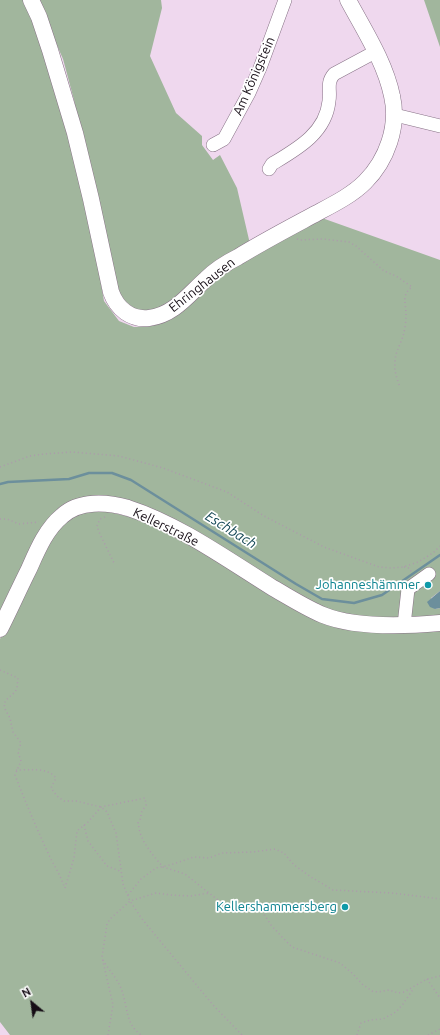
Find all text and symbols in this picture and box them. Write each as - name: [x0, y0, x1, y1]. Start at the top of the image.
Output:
- street label: Am Königstein: [230, 34, 278, 118]
- street label: Ehringhausen: [166, 254, 238, 316]
- street label: Kellerstraße: [131, 504, 201, 550]
- water label: Eschbach: [202, 508, 260, 552]
- place label: Johanneshämmer: [316, 577, 420, 593]
- marker: Johanneshämmer: [423, 580, 433, 590]
- place label: Kellershammersberg: [216, 899, 337, 915]
- marker: Kellershammersberg: [340, 902, 350, 912]
- north arrow: [12, 983, 52, 1023]
- text: N: [20, 985, 33, 1000]

